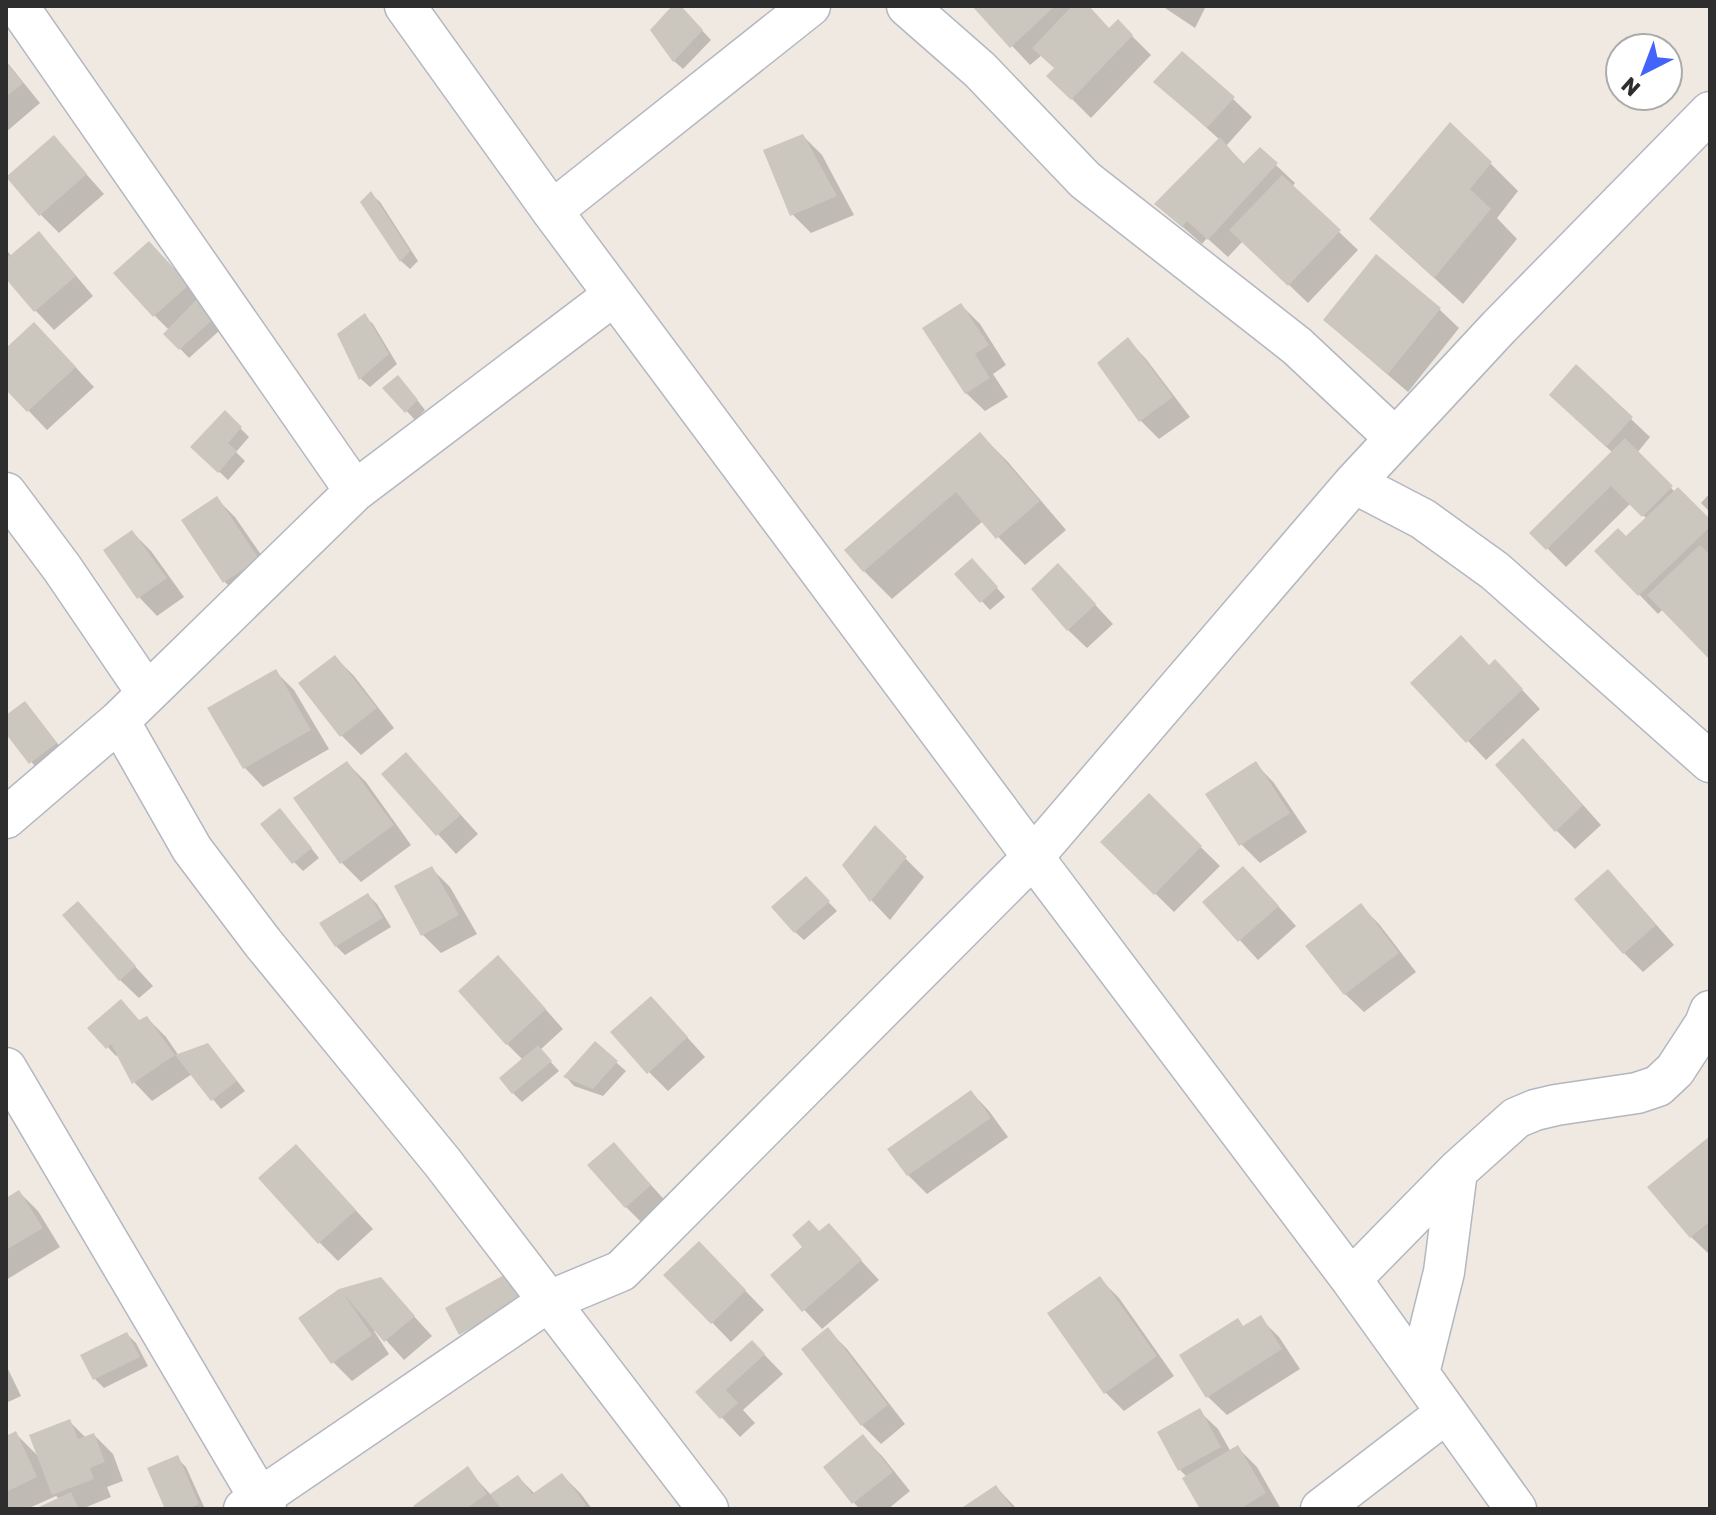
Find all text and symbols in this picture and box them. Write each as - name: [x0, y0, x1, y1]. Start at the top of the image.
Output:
- north arrow: [1604, 32, 1684, 112]
- text: N: [1616, 71, 1646, 102]

